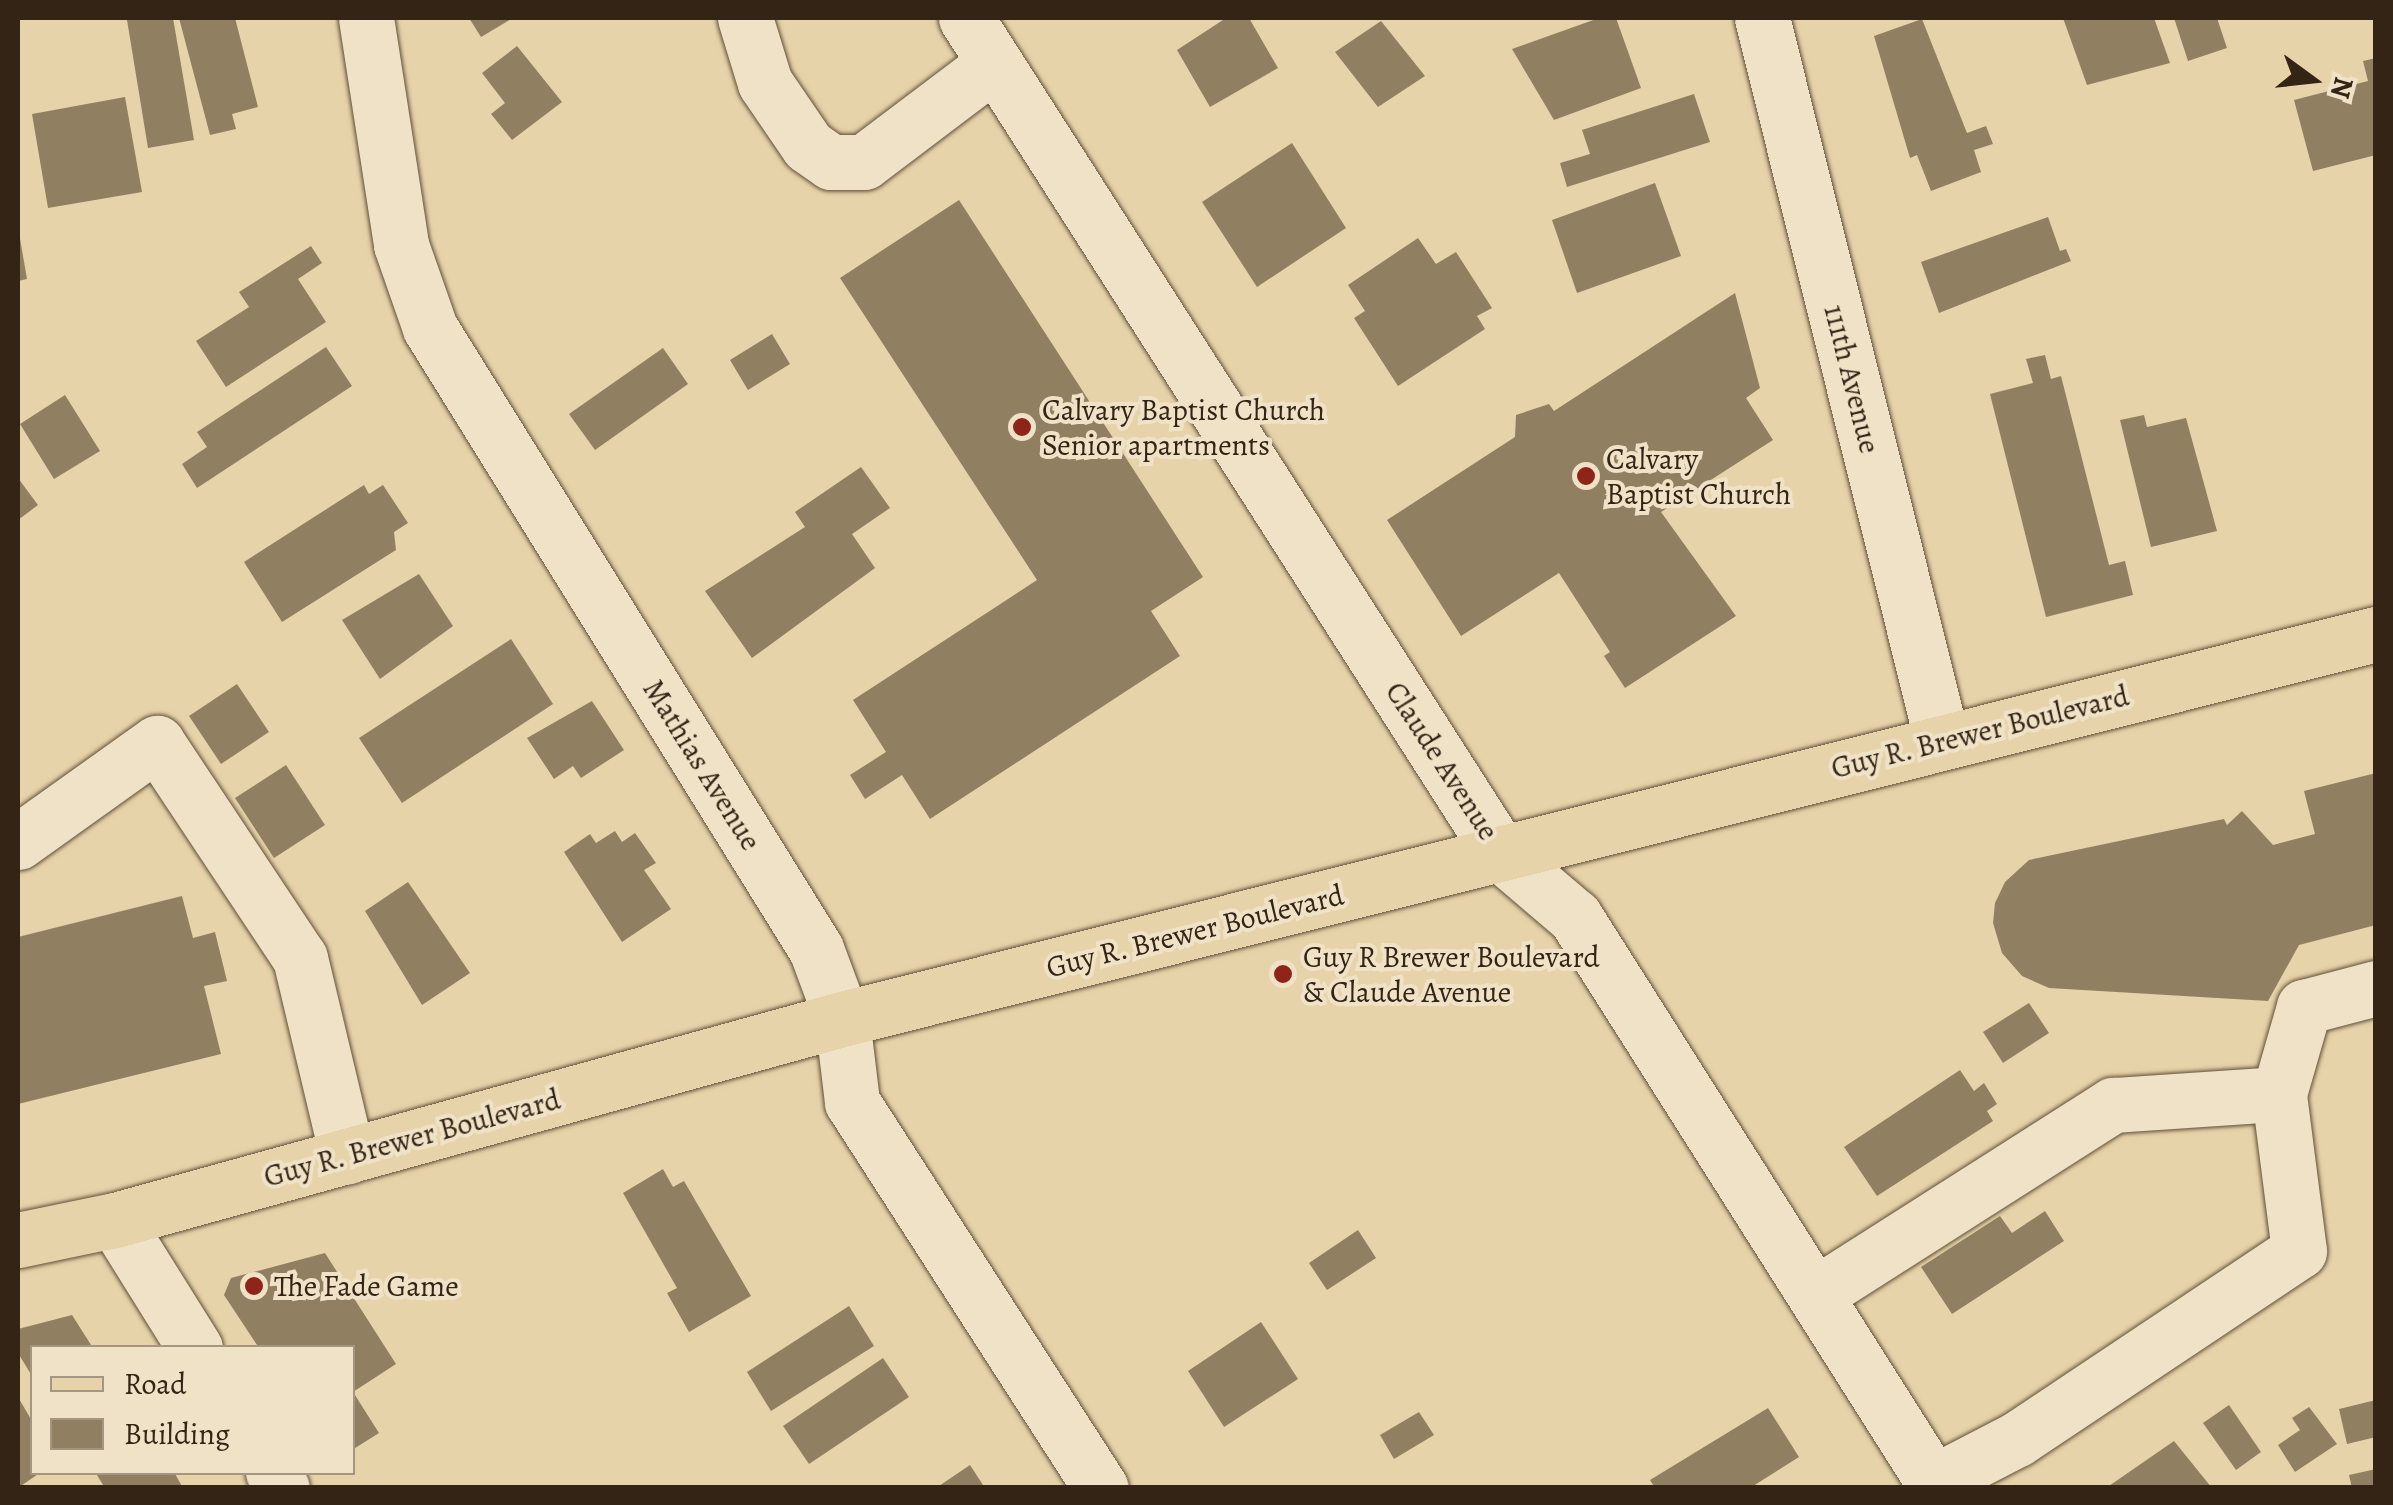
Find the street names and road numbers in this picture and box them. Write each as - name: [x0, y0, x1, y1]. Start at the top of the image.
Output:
- street label: 111th Avenue: [1816, 301, 1888, 457]
- street label: Mathias Avenue: [635, 673, 769, 857]
- street label: Claude Avenue: [1378, 675, 1506, 847]
- street label: Guy R. Brewer Boulevard: [1827, 678, 2133, 786]
- street label: Guy R. Brewer Boulevard: [1042, 877, 1348, 985]
- street label: Guy R. Brewer Boulevard: [260, 1081, 564, 1195]

